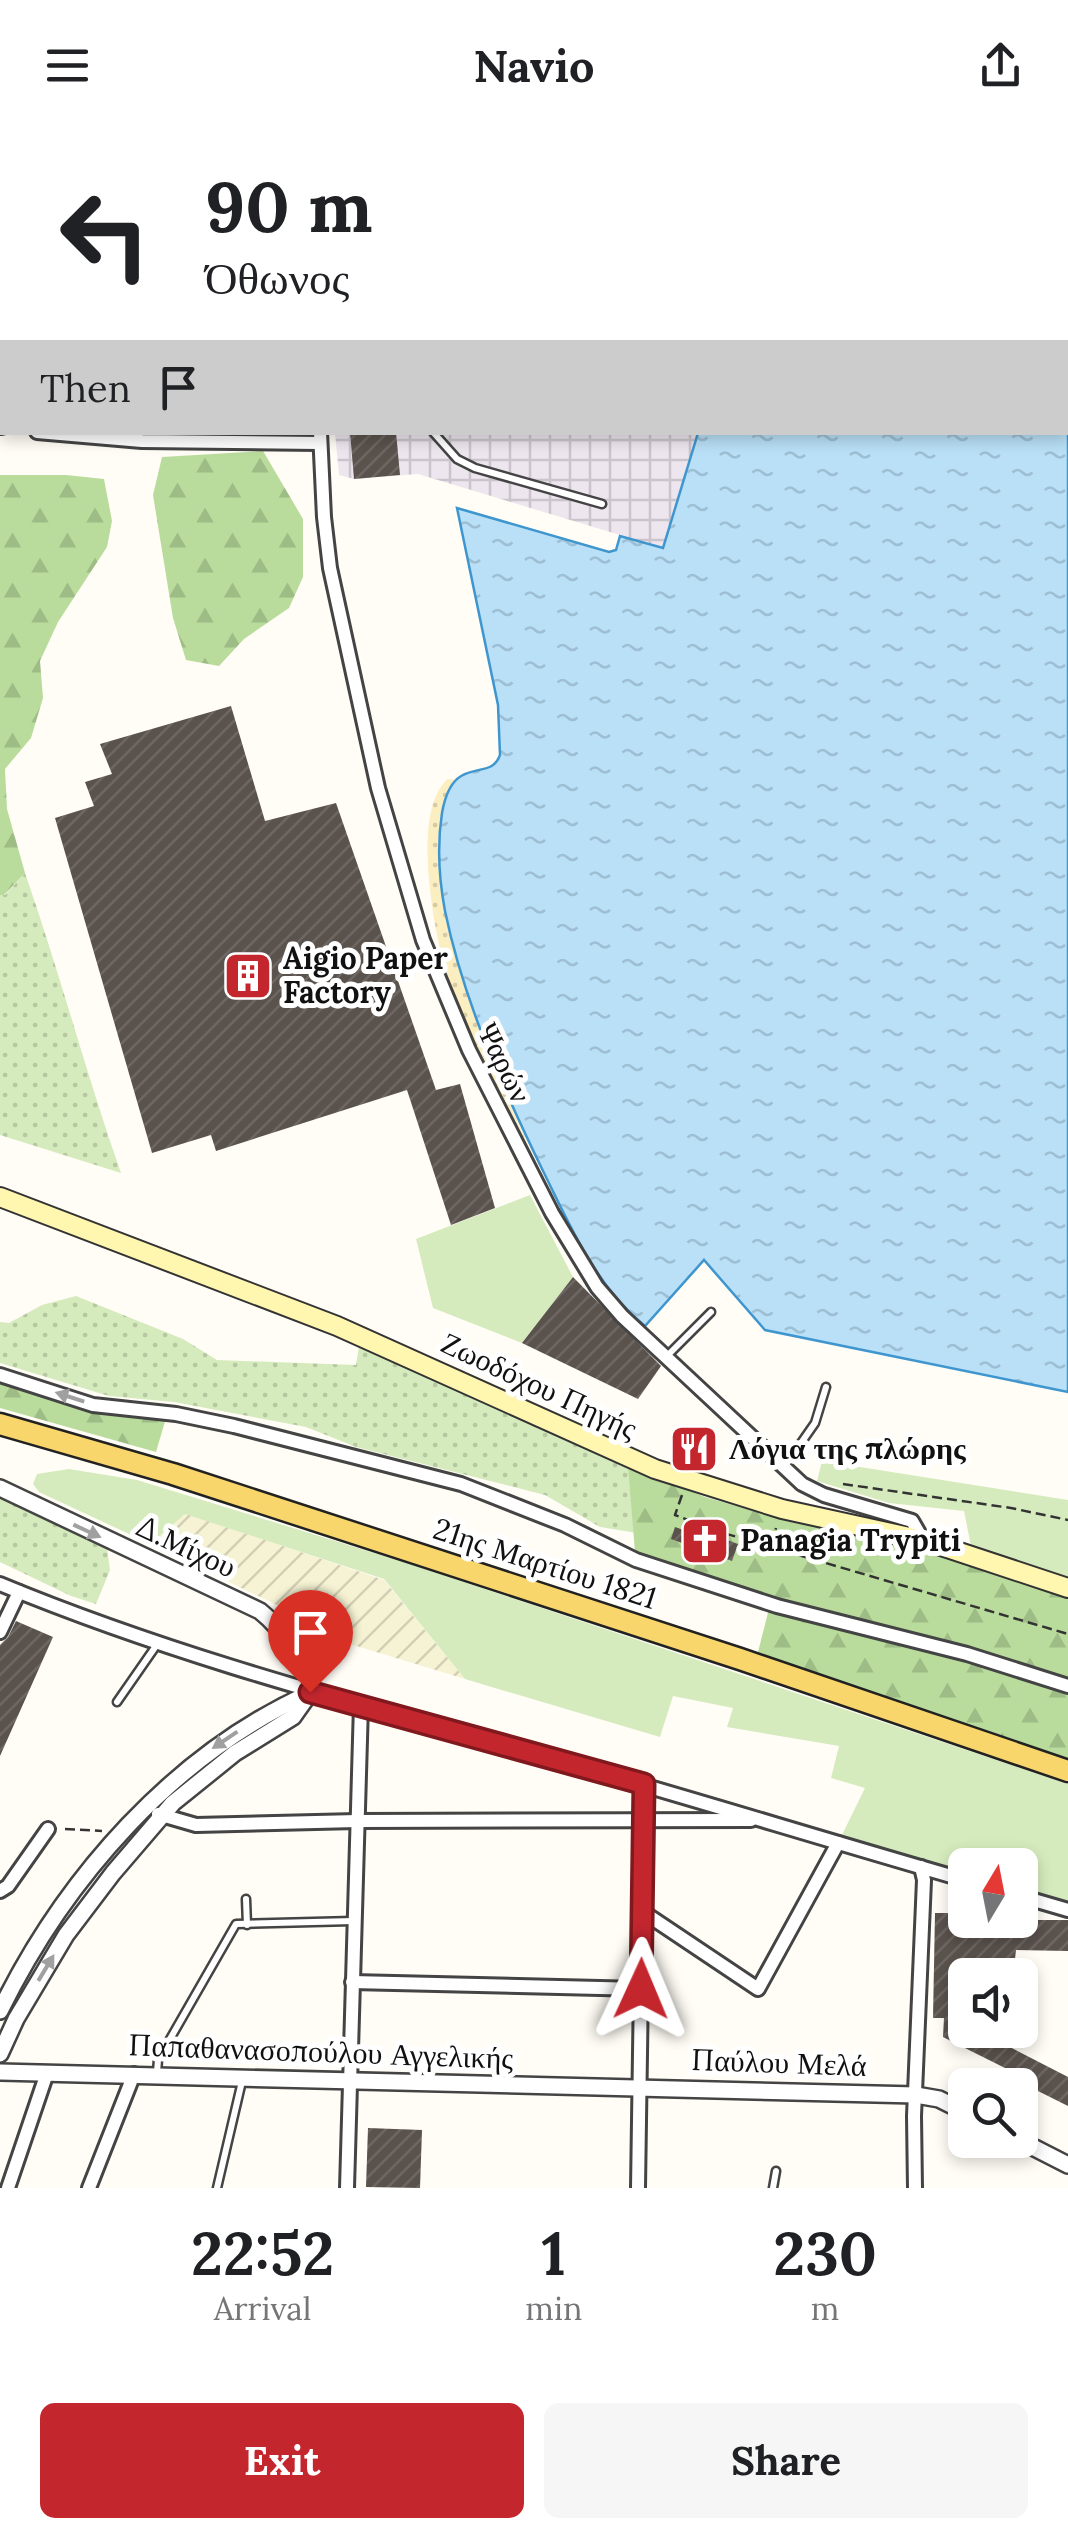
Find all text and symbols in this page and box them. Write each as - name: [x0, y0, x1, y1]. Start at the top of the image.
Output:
- text: Navio: [473, 37, 595, 94]
- icon: menu: [40, 38, 95, 93]
- icon: share: [973, 38, 1028, 93]
- text: 90 m: [205, 162, 373, 251]
- icon: left: [40, 170, 170, 300]
- text: Όθωνος: [205, 249, 349, 306]
- icon: arrive: [151, 360, 206, 415]
- text: Then: [40, 364, 131, 412]
- place label: Aigio Paper Factory: [283, 939, 448, 1012]
- building icon: Aigio Paper Factory: [222, 950, 274, 1002]
- street label: Ψαρών: [469, 1016, 540, 1109]
- street label: Ζωοδόχου Πηγής: [435, 1323, 644, 1447]
- one-way arrow: [55, 1389, 85, 1404]
- restaurant icon: Λόγια της πλώρης: [668, 1423, 720, 1475]
- place label: Λόγια της πλώρης: [729, 1429, 966, 1467]
- street label: Δ.Μίχου: [131, 1507, 242, 1586]
- street label: 21ης Μαρτίου 1821: [429, 1509, 662, 1617]
- church icon: Panagia Trypiti: [679, 1515, 731, 1567]
- place label: Panagia Trypiti: [740, 1521, 961, 1560]
- one-way arrow: [73, 1522, 102, 1539]
- pin: [268, 1590, 353, 1693]
- icon: arrive: [283, 1605, 338, 1660]
- one-way arrow: [212, 1730, 239, 1750]
- north arrow: [948, 1848, 1038, 1938]
- map controls: [948, 1848, 1038, 2158]
- position arrow: [589, 1937, 693, 2041]
- one-way arrow: [37, 1954, 54, 1982]
- button: sound: [948, 1958, 1038, 2048]
- street label: Παπαθανασοπούλου Αγγελικής: [128, 2025, 514, 2077]
- street label: Παύλου Μελά: [691, 2040, 868, 2084]
- button: search: [948, 2068, 1038, 2158]
- text: 22:52: [191, 2215, 334, 2291]
- text: 1: [542, 2215, 566, 2291]
- text: 230: [773, 2215, 877, 2291]
- text: Arrival: [214, 2288, 312, 2329]
- text: min: [525, 2288, 582, 2329]
- text: m: [811, 2288, 839, 2329]
- button: Exit: [40, 2403, 524, 2518]
- button: Share: [544, 2403, 1028, 2518]

